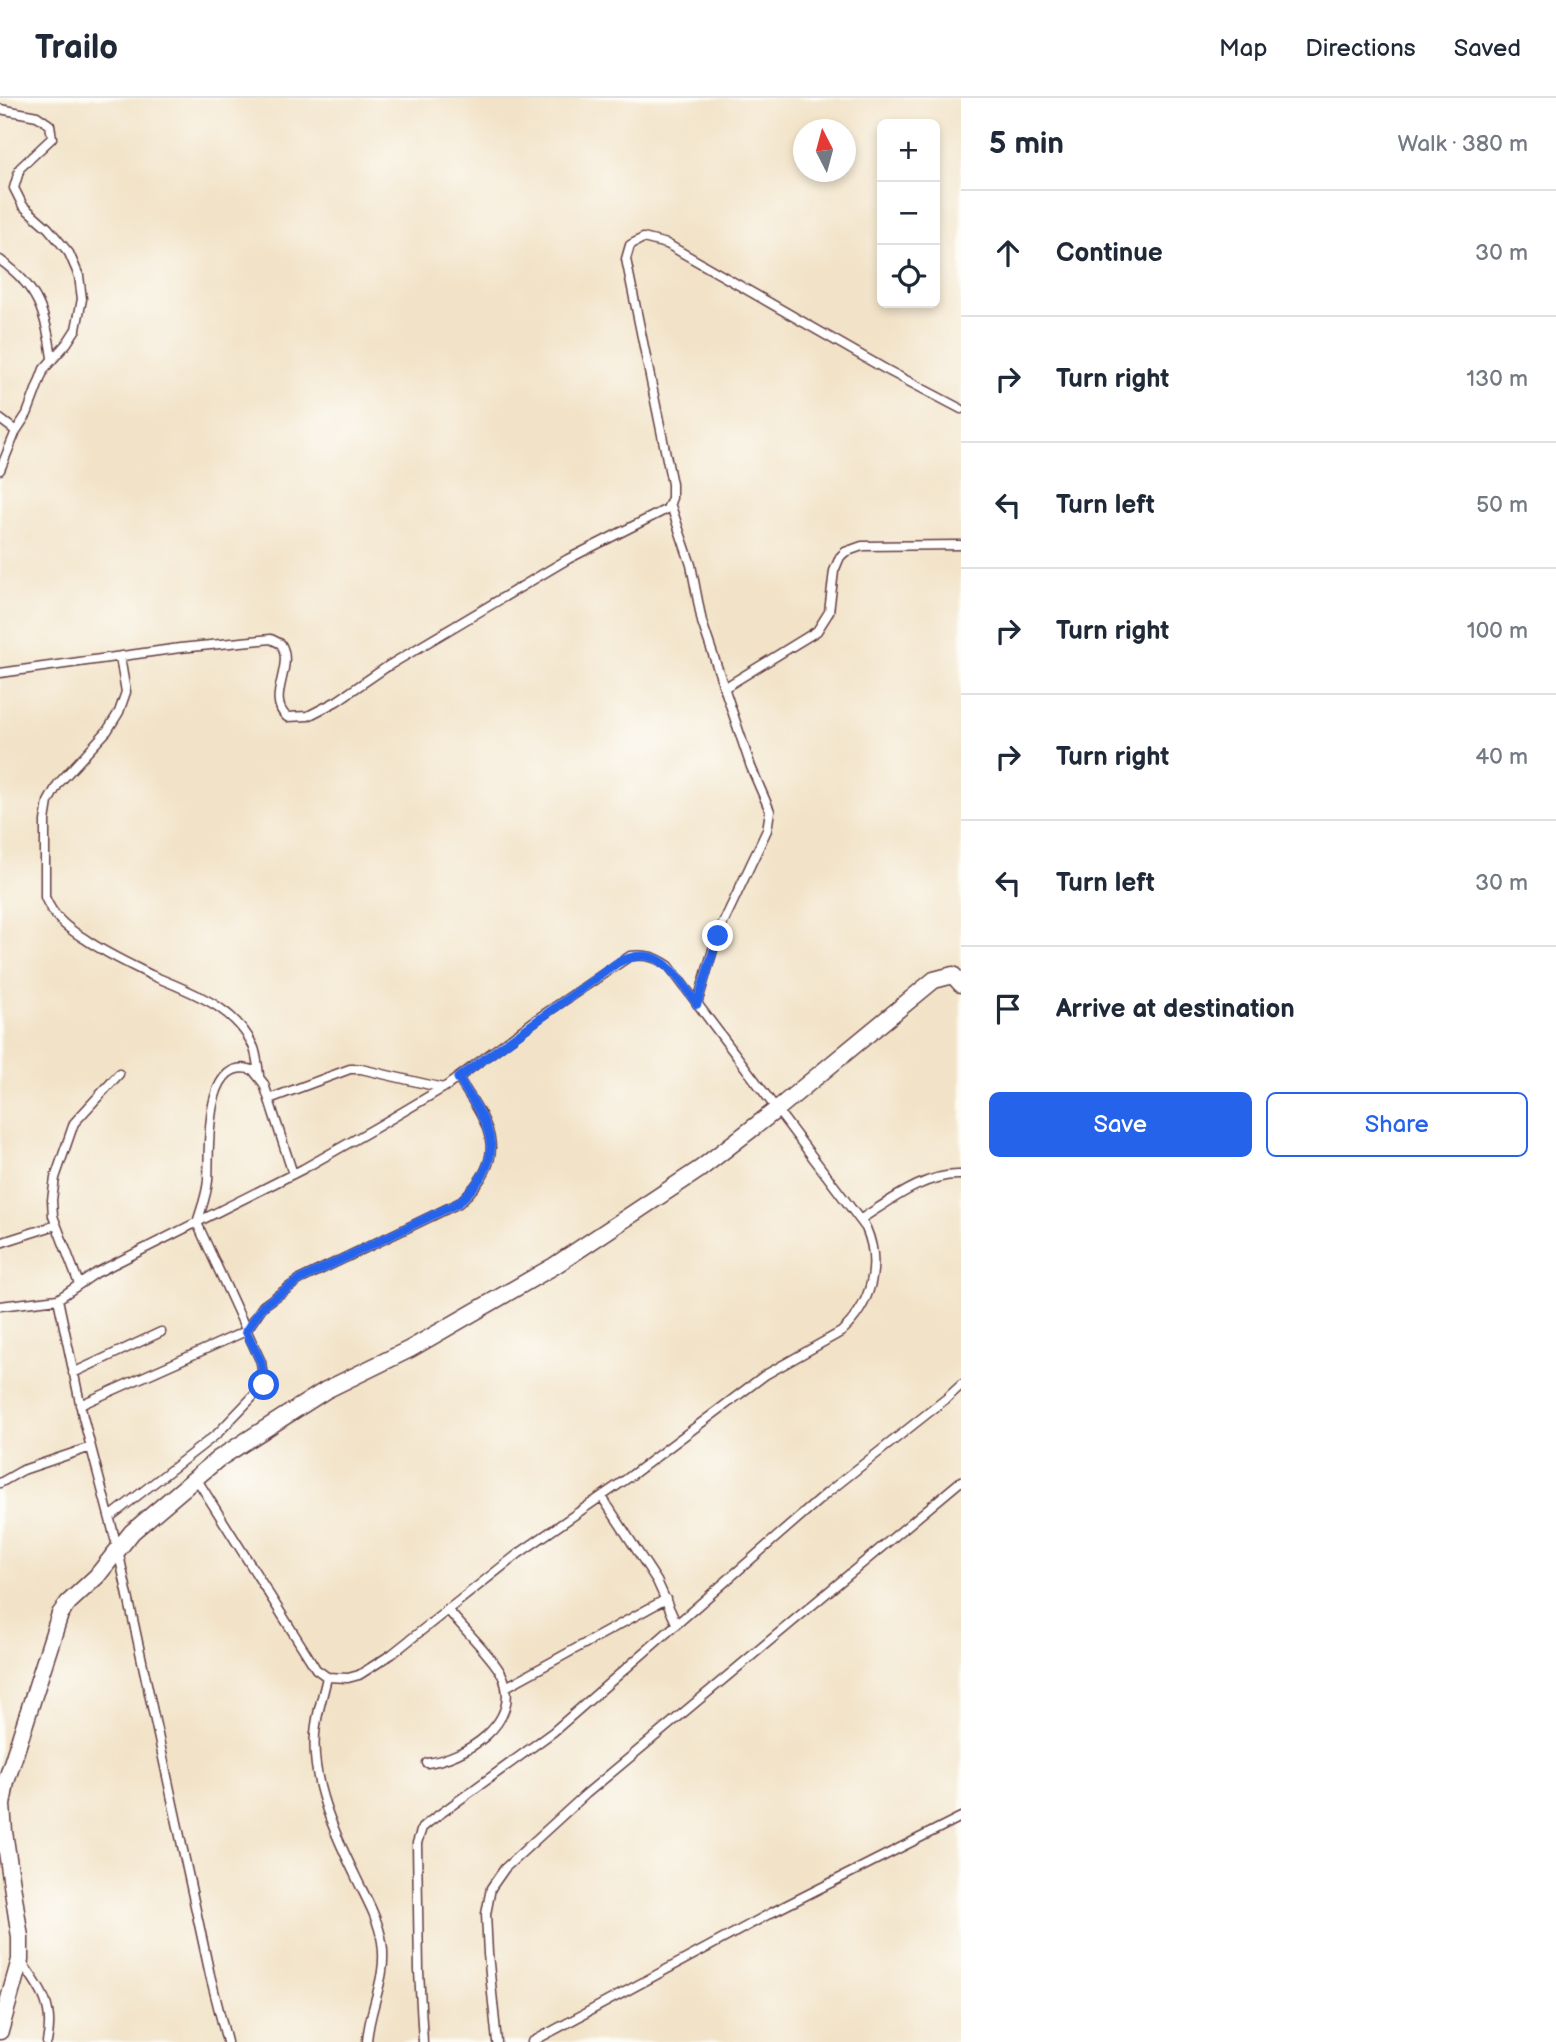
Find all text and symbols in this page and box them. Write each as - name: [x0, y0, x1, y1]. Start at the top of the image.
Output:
- text: Trailo: [35, 28, 118, 68]
- text: Map: [1219, 34, 1267, 63]
- text: Directions: [1305, 34, 1416, 63]
- text: Saved: [1454, 34, 1521, 63]
- north arrow: [793, 119, 856, 182]
- map controls: [877, 119, 940, 308]
- button: +: [877, 119, 940, 182]
- text: 5 min: [989, 126, 1064, 162]
- text: Walk · 380 m: [1398, 130, 1528, 158]
- button: −: [877, 182, 940, 245]
- icon: ahead: [989, 234, 1027, 272]
- text: Continue: [1056, 238, 1163, 269]
- text: 30 m: [1475, 239, 1528, 267]
- button: locate: [877, 245, 940, 308]
- icon: right: [989, 360, 1027, 398]
- text: Turn right: [1056, 364, 1169, 395]
- text: 130 m: [1466, 365, 1528, 393]
- icon: left: [989, 486, 1027, 524]
- text: Turn left: [1056, 490, 1155, 521]
- text: 50 m: [1476, 491, 1528, 519]
- icon: right: [989, 612, 1027, 650]
- text: Turn right: [1056, 616, 1169, 647]
- text: 100 m: [1467, 617, 1528, 645]
- icon: right: [989, 738, 1027, 776]
- text: Turn right: [1056, 742, 1169, 773]
- text: 40 m: [1475, 743, 1528, 771]
- icon: left: [989, 864, 1027, 902]
- text: Turn left: [1056, 868, 1155, 899]
- text: 30 m: [1475, 869, 1528, 897]
- route end: [702, 920, 733, 951]
- icon: arrive: [989, 990, 1027, 1028]
- text: Arrive at destination: [1056, 994, 1295, 1025]
- button: Save: [989, 1092, 1252, 1157]
- button: Share: [1266, 1092, 1528, 1157]
- route start: [248, 1369, 279, 1400]

